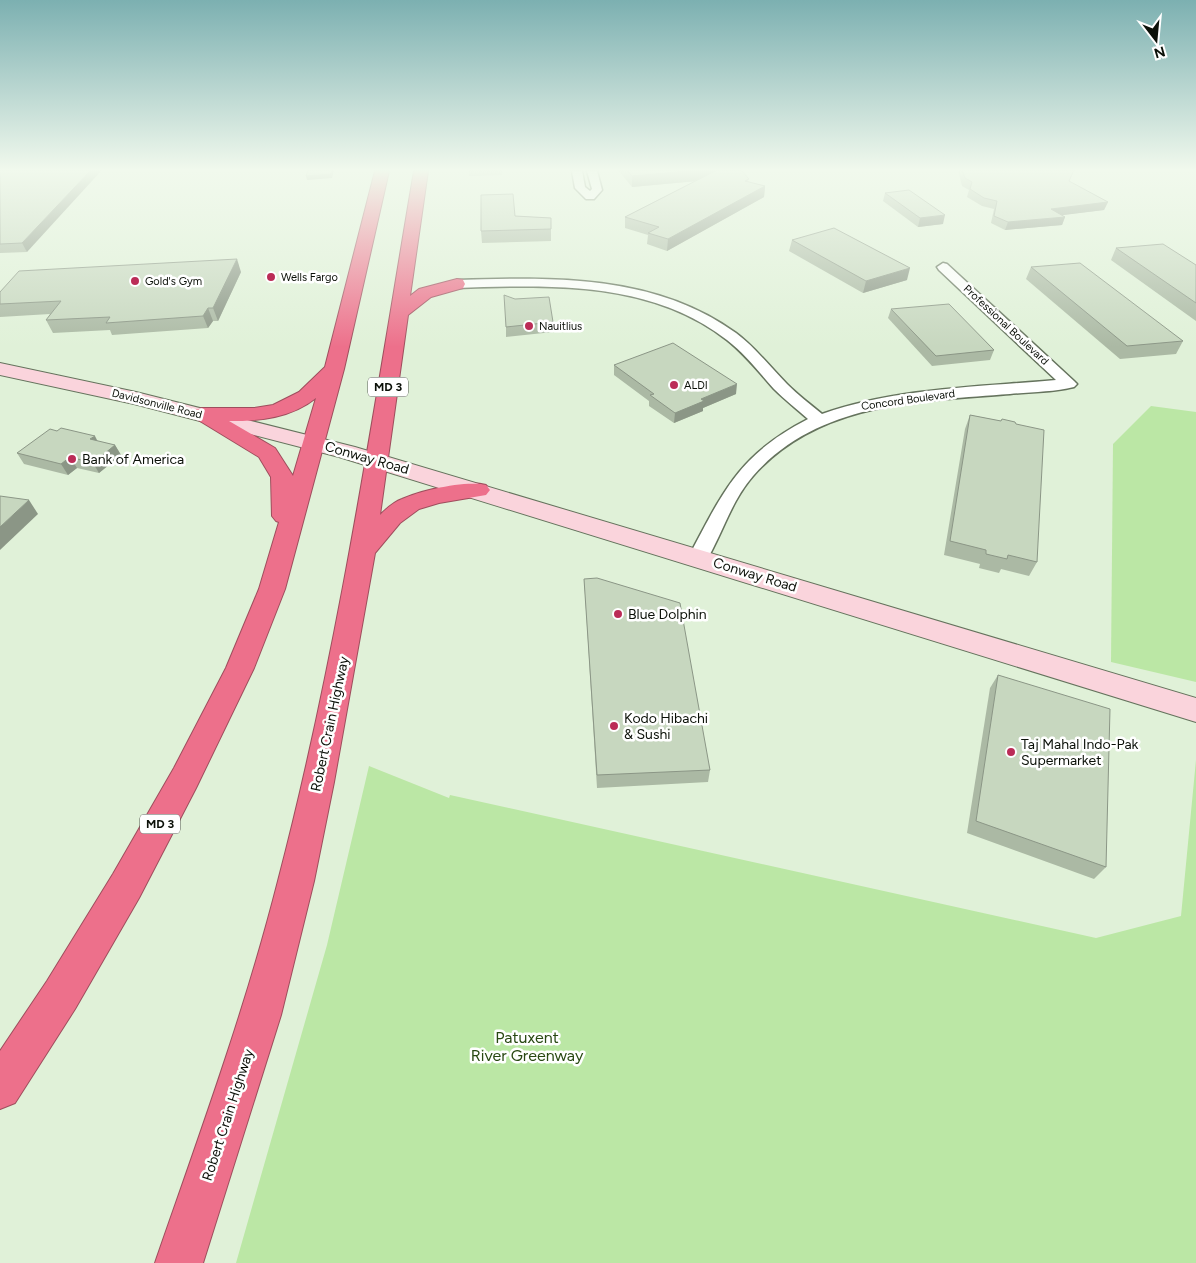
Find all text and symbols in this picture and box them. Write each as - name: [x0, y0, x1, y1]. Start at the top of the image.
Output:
- north arrow: [1131, 15, 1181, 65]
- text: N: [1152, 42, 1167, 62]
- marker: Wells Fargo: [265, 271, 277, 283]
- place label: Wells Fargo: [281, 271, 338, 284]
- marker: Gold's Gym: [129, 275, 141, 287]
- place label: Gold's Gym: [145, 275, 202, 288]
- street label: Professional Boulevard: [961, 282, 1051, 368]
- marker: Nauitlius: [523, 320, 535, 332]
- place label: Nauitlius: [539, 320, 582, 333]
- road number: MD 3: [368, 378, 408, 397]
- marker: ALDI: [668, 379, 680, 391]
- place label: ALDI: [684, 379, 708, 392]
- street label: Davidsonville Road: [111, 386, 203, 422]
- street label: Concord Boulevard: [860, 387, 956, 413]
- street label: Conway Road: [323, 438, 411, 478]
- place label: Bank of America: [82, 451, 184, 468]
- marker: Bank of America: [66, 453, 78, 465]
- street label: Conway Road: [711, 554, 799, 596]
- place label: Blue Dolphin: [628, 606, 707, 623]
- marker: Blue Dolphin: [612, 608, 624, 620]
- street label: Robert Crain Highway: [307, 654, 353, 793]
- place label: Kodo Hibachi & Sushi: [624, 710, 708, 743]
- marker: Kodo Hibachi & Sushi: [608, 720, 620, 732]
- place label: Taj Mahal Indo-Pak Supermarket: [1021, 736, 1139, 769]
- marker: Taj Mahal Indo-Pak Supermarket: [1005, 746, 1017, 758]
- road number: MD 3: [140, 814, 180, 834]
- park label: Patuxent River Greenway: [471, 1028, 584, 1065]
- street label: Robert Crain Highway: [199, 1046, 258, 1183]

